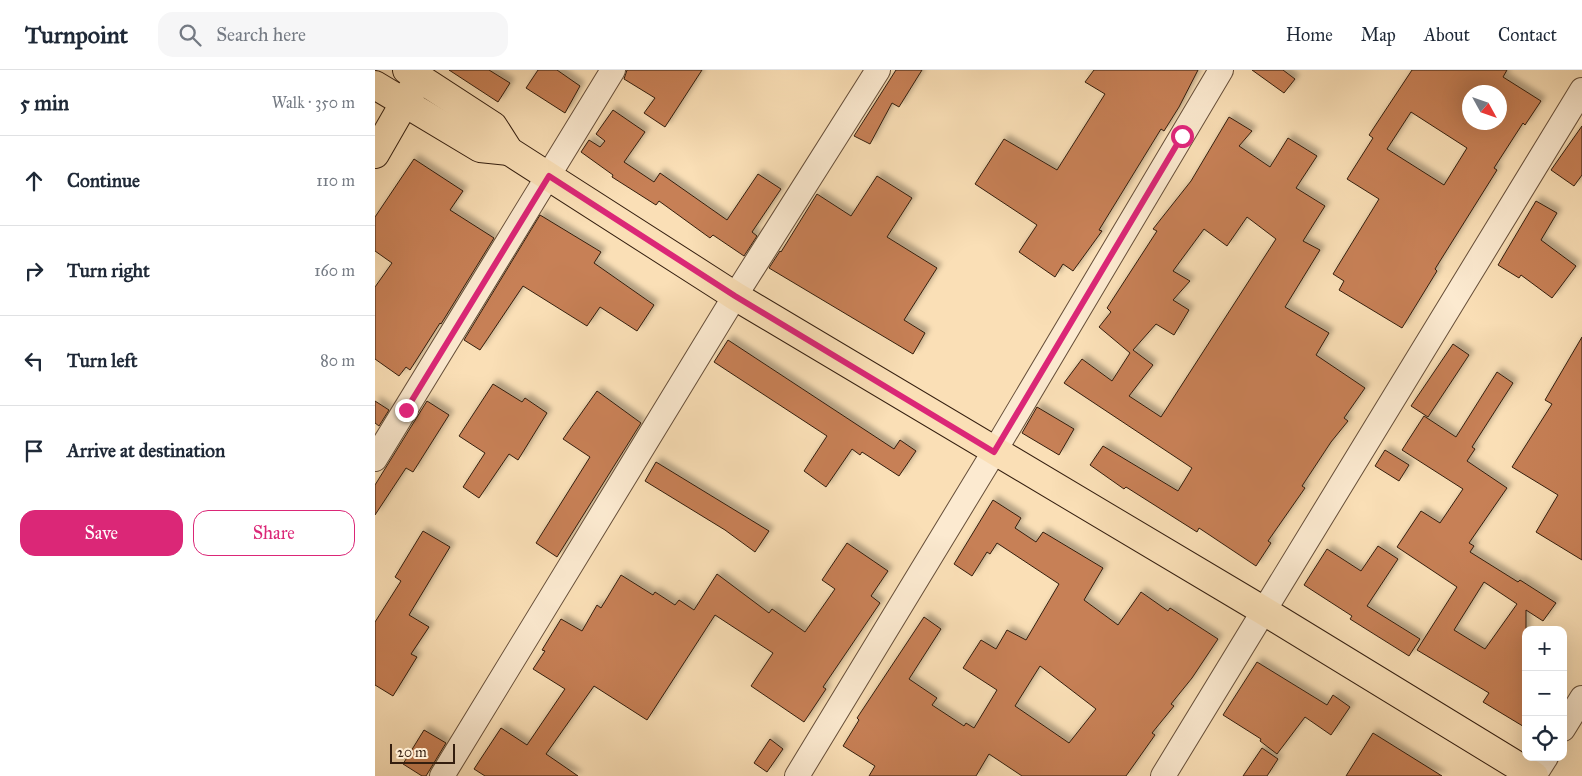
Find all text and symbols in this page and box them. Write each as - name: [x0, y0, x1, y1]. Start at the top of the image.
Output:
- search box: [158, 12, 508, 57]
- text: Turnpoint: [25, 20, 128, 50]
- icon: search: [176, 21, 204, 49]
- text: Search here: [216, 23, 306, 46]
- text: Home: [1286, 24, 1333, 46]
- text: Map: [1361, 24, 1396, 46]
- text: About: [1424, 24, 1470, 46]
- text: Contact: [1498, 24, 1557, 46]
- north arrow: [1462, 85, 1507, 130]
- text: 5 min: [20, 90, 69, 116]
- text: Walk · 350 m: [272, 93, 355, 112]
- route start: [1171, 125, 1194, 148]
- icon: ahead: [20, 167, 48, 195]
- text: Continue: [67, 169, 140, 192]
- text: 110 m: [316, 171, 355, 190]
- icon: right: [20, 257, 48, 285]
- text: Turn right: [67, 259, 150, 282]
- text: 160 m: [314, 261, 355, 280]
- icon: left: [20, 347, 48, 375]
- text: Turn left: [67, 349, 137, 372]
- text: 80 m: [320, 351, 355, 370]
- route end: [395, 399, 418, 422]
- icon: arrive: [20, 437, 48, 465]
- text: Arrive at destination: [67, 439, 225, 462]
- button: Save: [20, 510, 183, 556]
- button: Share: [193, 510, 355, 556]
- map controls: [1522, 626, 1567, 761]
- button: +: [1522, 626, 1567, 671]
- button: −: [1522, 671, 1567, 716]
- button: locate: [1522, 716, 1567, 761]
- scale bar: [390, 741, 455, 764]
- text: 20 m: [397, 744, 427, 761]

